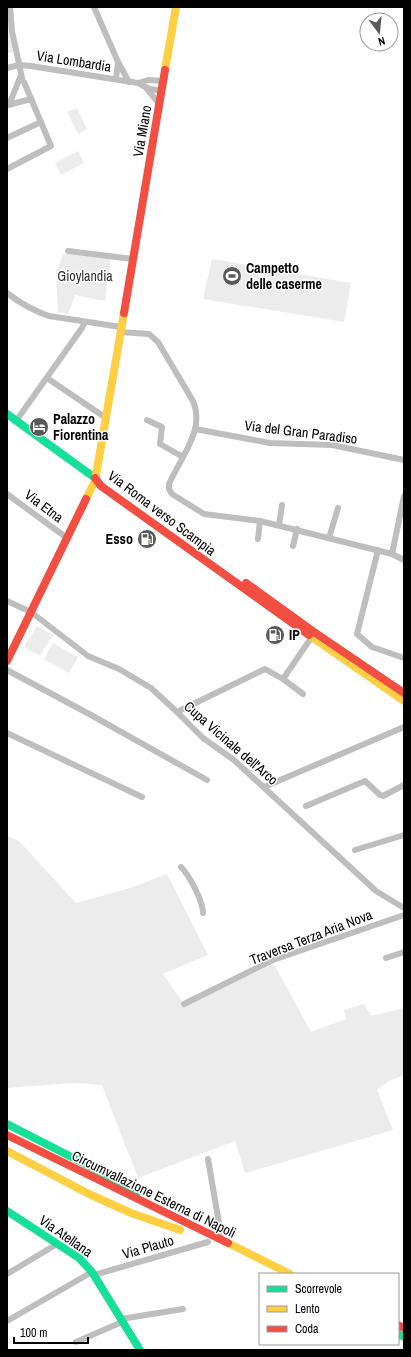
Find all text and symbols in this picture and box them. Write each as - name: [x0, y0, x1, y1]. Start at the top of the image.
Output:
- north arrow: [359, 12, 399, 52]
- text: N: [377, 34, 387, 49]
- street label: Via Lombardia: [35, 46, 113, 76]
- street label: Via Miano: [129, 104, 155, 158]
- place label: Campetto delle caserme: [246, 259, 322, 293]
- sports icon: Campetto delle caserme: [221, 265, 243, 287]
- park label: Gioylandia: [57, 267, 113, 285]
- place label: Palazzo Fiorentina: [53, 410, 109, 444]
- hotel icon: Palazzo Fiorentina: [28, 416, 50, 438]
- street label: Via del Gran Paradiso: [244, 416, 358, 448]
- street label: Via Roma verso Scampia: [104, 467, 220, 560]
- street label: Via Etna: [21, 486, 67, 527]
- fuel station icon: Esso: [136, 528, 158, 550]
- place label: Esso: [106, 530, 133, 548]
- fuel station icon: IP: [264, 624, 286, 646]
- place label: IP: [289, 626, 300, 644]
- street label: Cupa Vicinale dell'Arco: [180, 697, 282, 789]
- street label: Traversa Terza Aria Nova: [247, 905, 375, 969]
- street label: Circumvallazione Esterna di Napoli: [69, 1146, 239, 1242]
- street label: Via Atellana: [36, 1211, 97, 1261]
- street label: Via Plauto: [120, 1231, 176, 1263]
- legend: [259, 1273, 399, 1345]
- text: Scorrevole: [295, 1281, 342, 1297]
- text: Lento: [295, 1301, 320, 1317]
- scale bar: [14, 1319, 88, 1345]
- text: Coda: [295, 1321, 319, 1337]
- text: 100 m: [20, 1325, 47, 1341]

